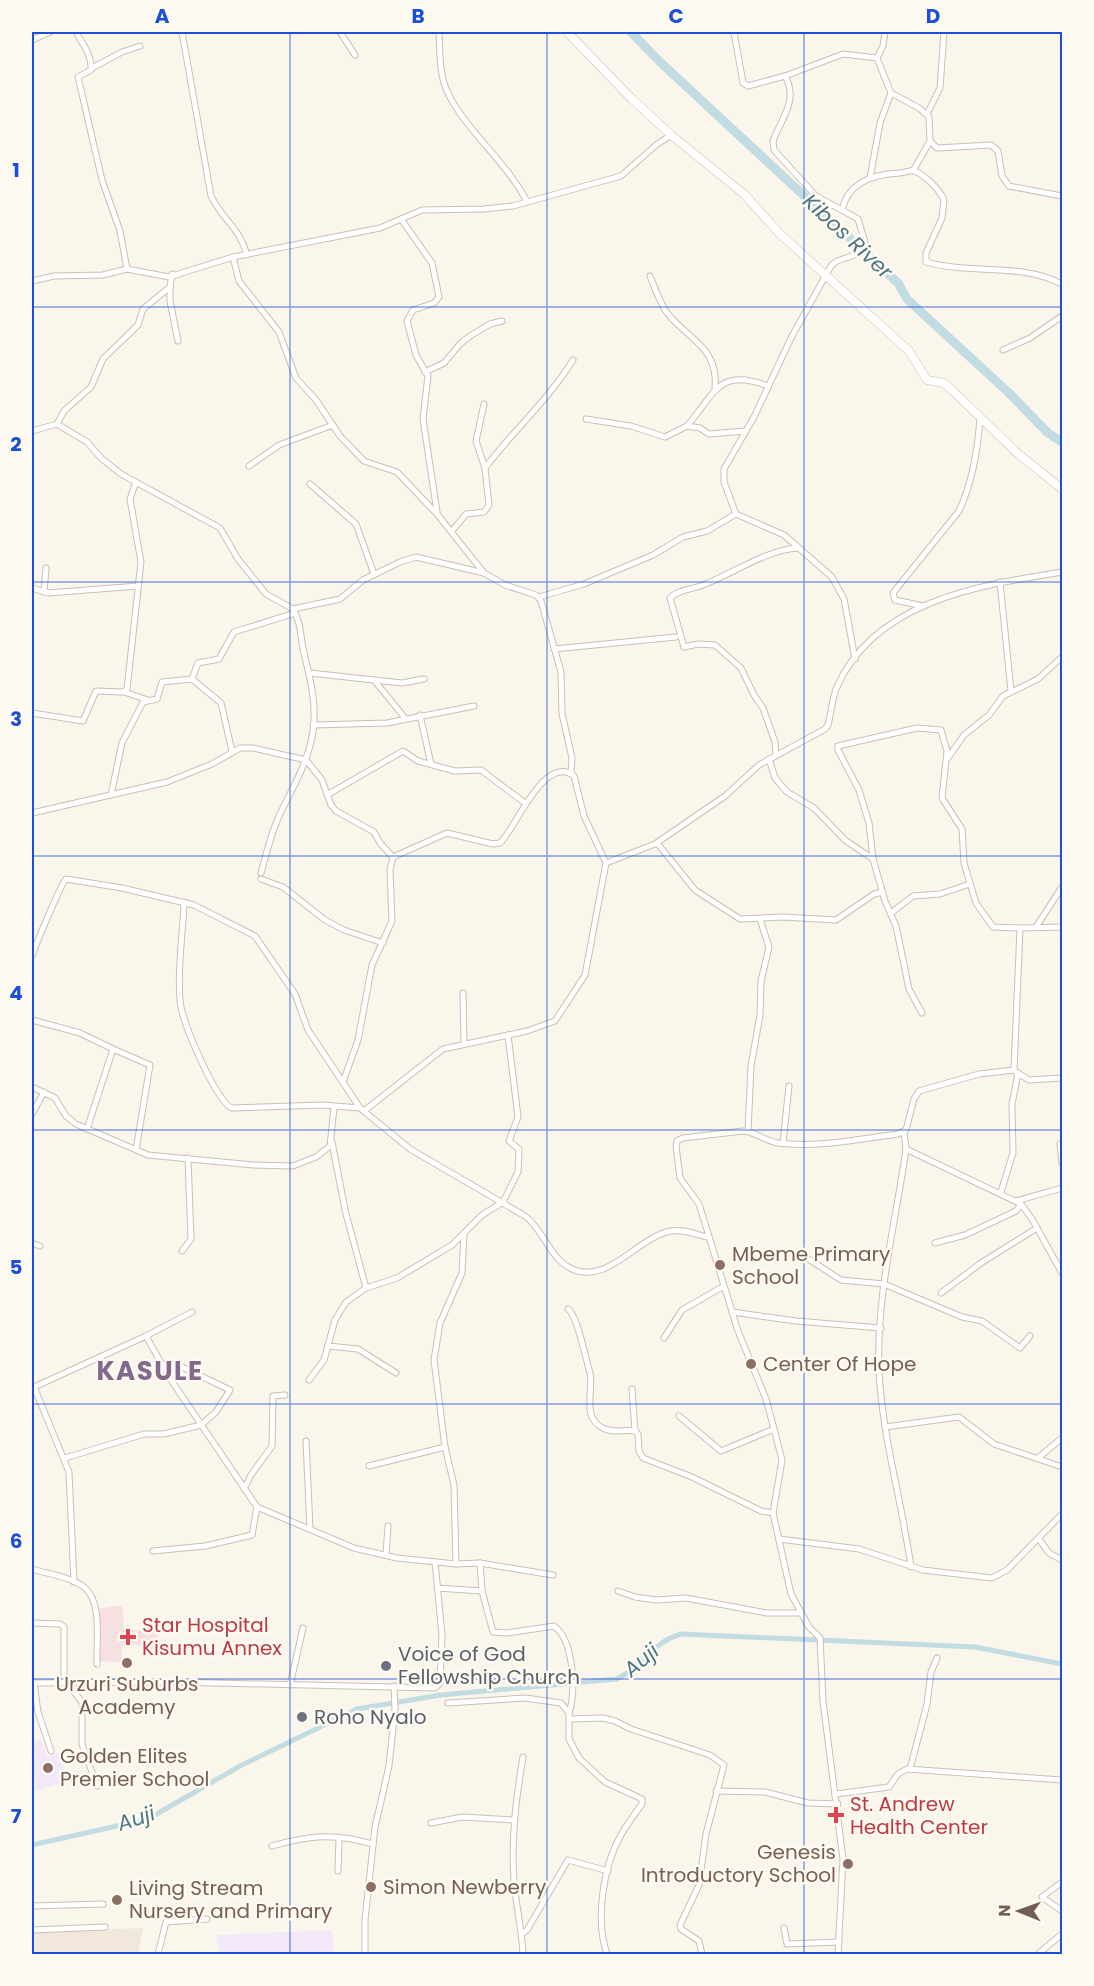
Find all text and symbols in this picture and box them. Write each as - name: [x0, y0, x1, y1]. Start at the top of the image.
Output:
- text: A: [155, 2, 170, 30]
- text: B: [411, 2, 425, 30]
- text: C: [668, 2, 684, 30]
- text: D: [926, 2, 940, 30]
- text: 1: [12, 156, 20, 184]
- water label: Kibos River: [797, 187, 900, 286]
- text: 2: [10, 430, 22, 458]
- text: 3: [10, 705, 22, 733]
- text: 4: [9, 979, 23, 1007]
- place label: Mbeme Primary School: [732, 1240, 890, 1291]
- text: 5: [10, 1253, 23, 1281]
- marker: Mbeme Primary School: [713, 1258, 727, 1272]
- place label: Center Of Hope: [763, 1350, 916, 1378]
- district label: KASULE: [96, 1353, 204, 1389]
- marker: Center Of Hope: [744, 1357, 758, 1371]
- text: 6: [10, 1527, 22, 1555]
- place label: Star Hospital Kisumu Annex: [142, 1611, 282, 1662]
- marker: Star Hospital Kisumu Annex: [119, 1628, 137, 1646]
- water label: Auji: [616, 1636, 666, 1684]
- place label: Voice of God Fellowship Church: [398, 1640, 580, 1691]
- marker: Urzuri Suburbs Academy: [120, 1656, 134, 1670]
- marker: Voice of God Fellowship Church: [379, 1659, 393, 1673]
- place label: Urzuri Suburbs Academy: [56, 1670, 198, 1721]
- place label: Roho Nyalo: [314, 1703, 426, 1731]
- marker: Roho Nyalo: [295, 1710, 309, 1724]
- place label: Golden Elites Premier School: [60, 1742, 209, 1793]
- marker: Golden Elites Premier School: [41, 1761, 55, 1775]
- place label: St. Andrew Health Center: [850, 1790, 988, 1841]
- water label: Auji: [113, 1798, 159, 1838]
- text: 7: [11, 1802, 22, 1830]
- marker: St. Andrew Health Center: [827, 1806, 845, 1824]
- place label: Genesis Introductory School: [641, 1838, 836, 1889]
- marker: Genesis Introductory School: [841, 1857, 855, 1871]
- place label: Simon Newberry: [383, 1873, 546, 1901]
- place label: Living Stream Nursery and Primary: [129, 1874, 332, 1925]
- marker: Simon Newberry: [364, 1880, 378, 1894]
- north arrow: [989, 1881, 1049, 1941]
- marker: Living Stream Nursery and Primary: [110, 1893, 124, 1907]
- text: N: [993, 1905, 1016, 1917]

